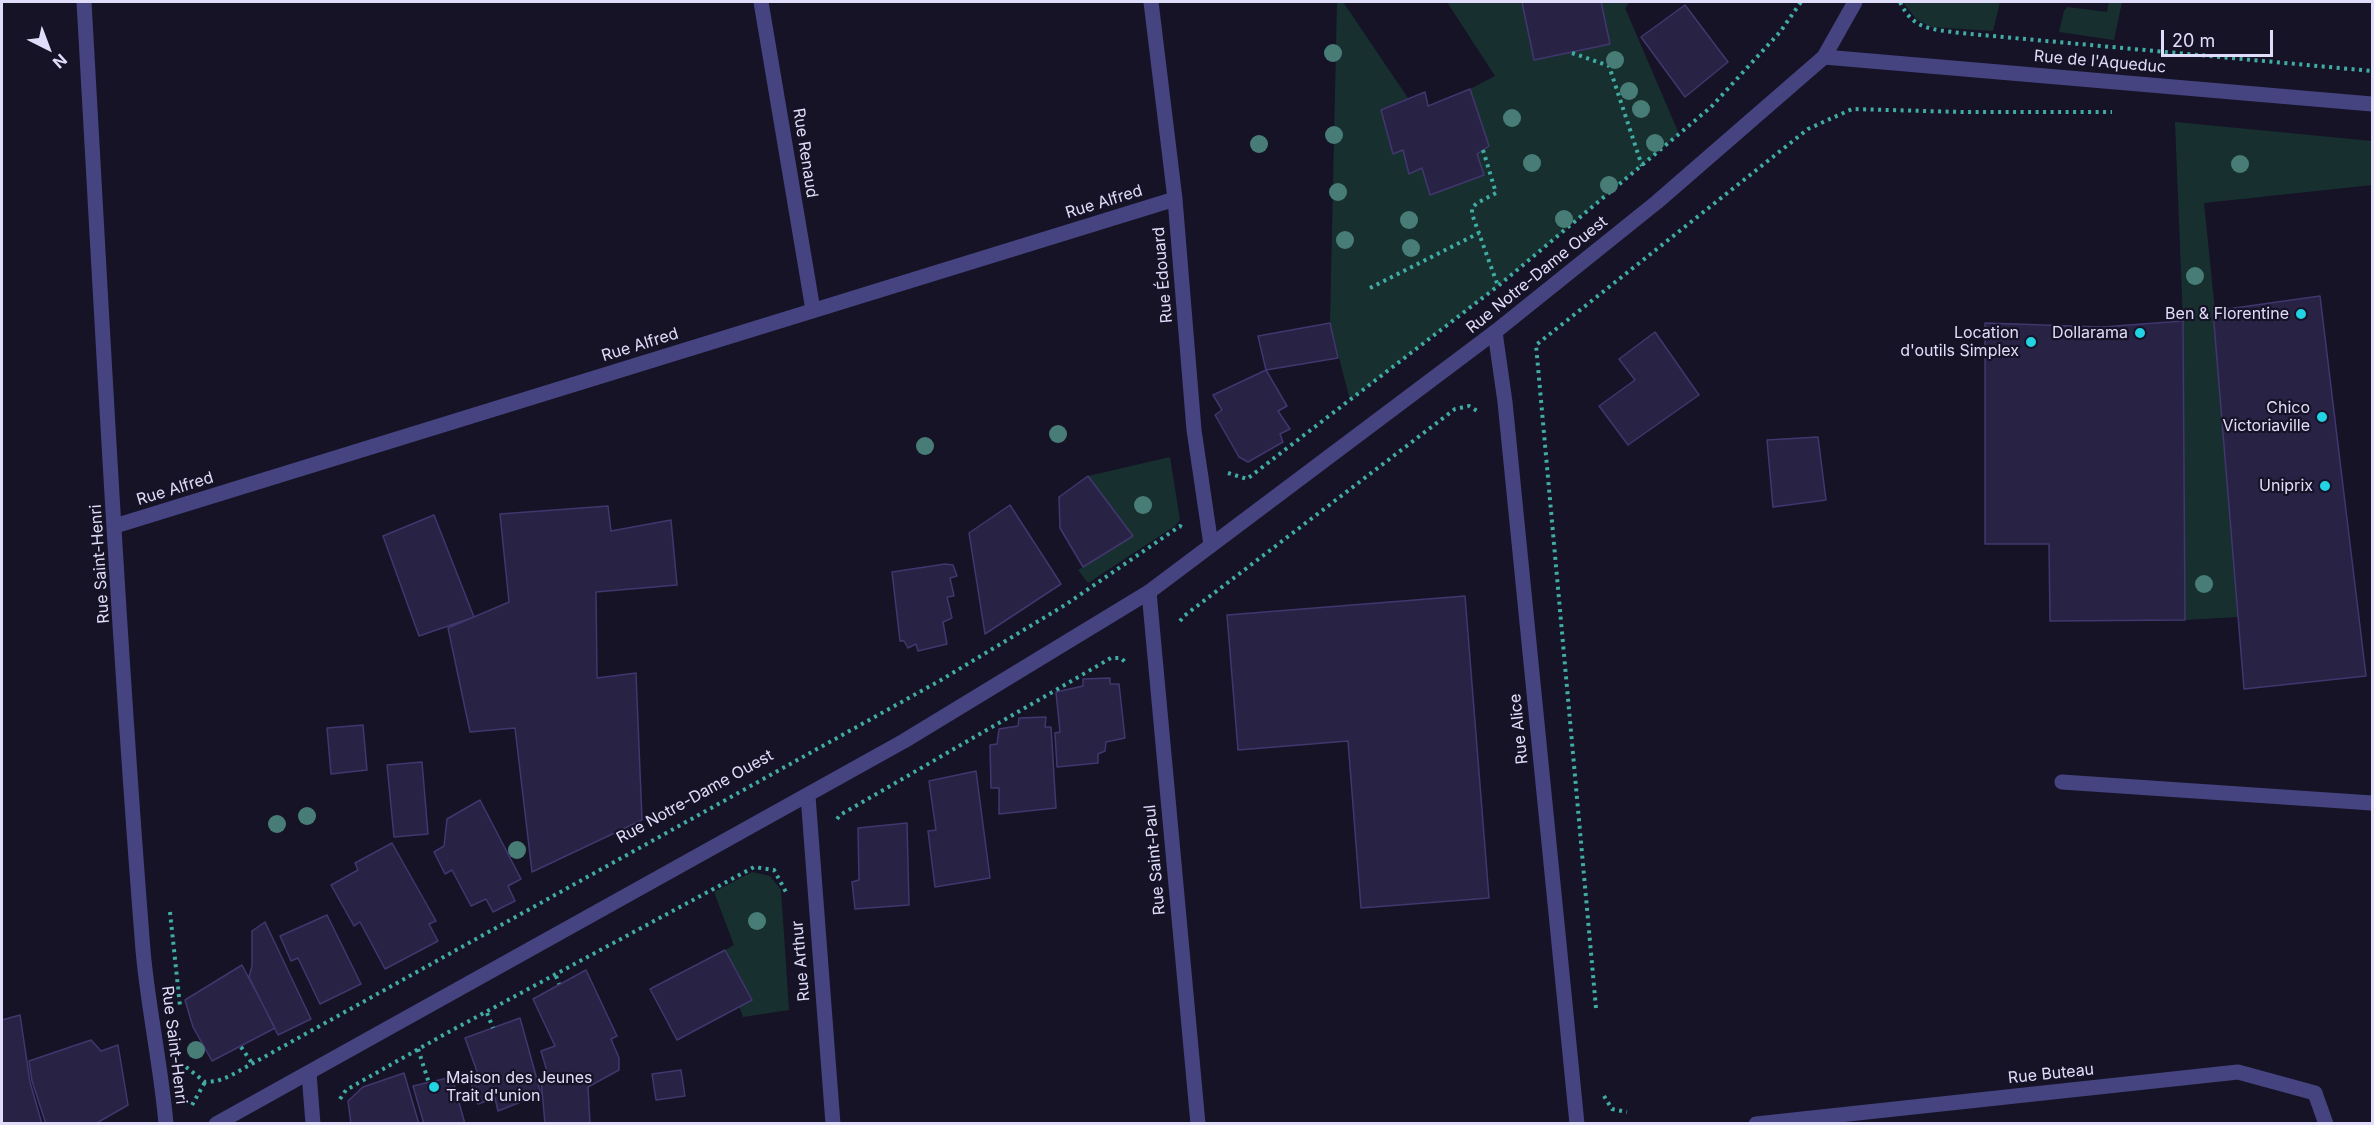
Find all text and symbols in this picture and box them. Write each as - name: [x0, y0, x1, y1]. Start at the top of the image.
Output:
- north arrow: [18, 18, 78, 78]
- scale bar: [2164, 18, 2276, 56]
- text: 20 m: [2172, 30, 2215, 51]
- street label: Rue de l'Aqueduc: [2033, 47, 2167, 77]
- text: N: [49, 50, 71, 73]
- street label: Rue Renaud: [788, 107, 822, 199]
- street label: Rue Alfred: [1063, 181, 1145, 223]
- street label: Rue Notre-Dame Ouest: [1463, 212, 1611, 338]
- street label: Rue Édouard: [1149, 226, 1177, 324]
- place label: Ben & Florentine: [2165, 304, 2289, 324]
- marker: Ben & Florentine: [2294, 307, 2308, 321]
- place label: Location d'outils Simplex: [1900, 323, 2019, 361]
- place label: Dollarama: [2052, 323, 2128, 343]
- street label: Rue Alfred: [599, 324, 681, 366]
- marker: Dollarama: [2133, 326, 2147, 340]
- marker: Location d'outils Simplex: [2024, 335, 2038, 349]
- place label: Chico Victoriaville: [2222, 398, 2310, 436]
- marker: Chico Victoriaville: [2315, 410, 2329, 424]
- street label: Rue Alfred: [134, 468, 216, 510]
- place label: Uniprix: [2259, 476, 2313, 496]
- marker: Uniprix: [2318, 479, 2332, 493]
- street label: Rue Saint-Henri: [86, 504, 114, 624]
- street label: Rue Alice: [1506, 693, 1532, 765]
- street label: Rue Notre-Dame Ouest: [613, 746, 777, 848]
- street label: Rue Saint-Paul: [1141, 804, 1169, 916]
- street label: Rue Arthur: [788, 920, 814, 1002]
- street label: Rue Saint-Henri: [157, 985, 191, 1105]
- street label: Rue Buteau: [2007, 1060, 2095, 1088]
- place label: Maison des Jeunes Trait d'union: [446, 1068, 593, 1106]
- marker: Maison des Jeunes Trait d'union: [427, 1080, 441, 1094]

